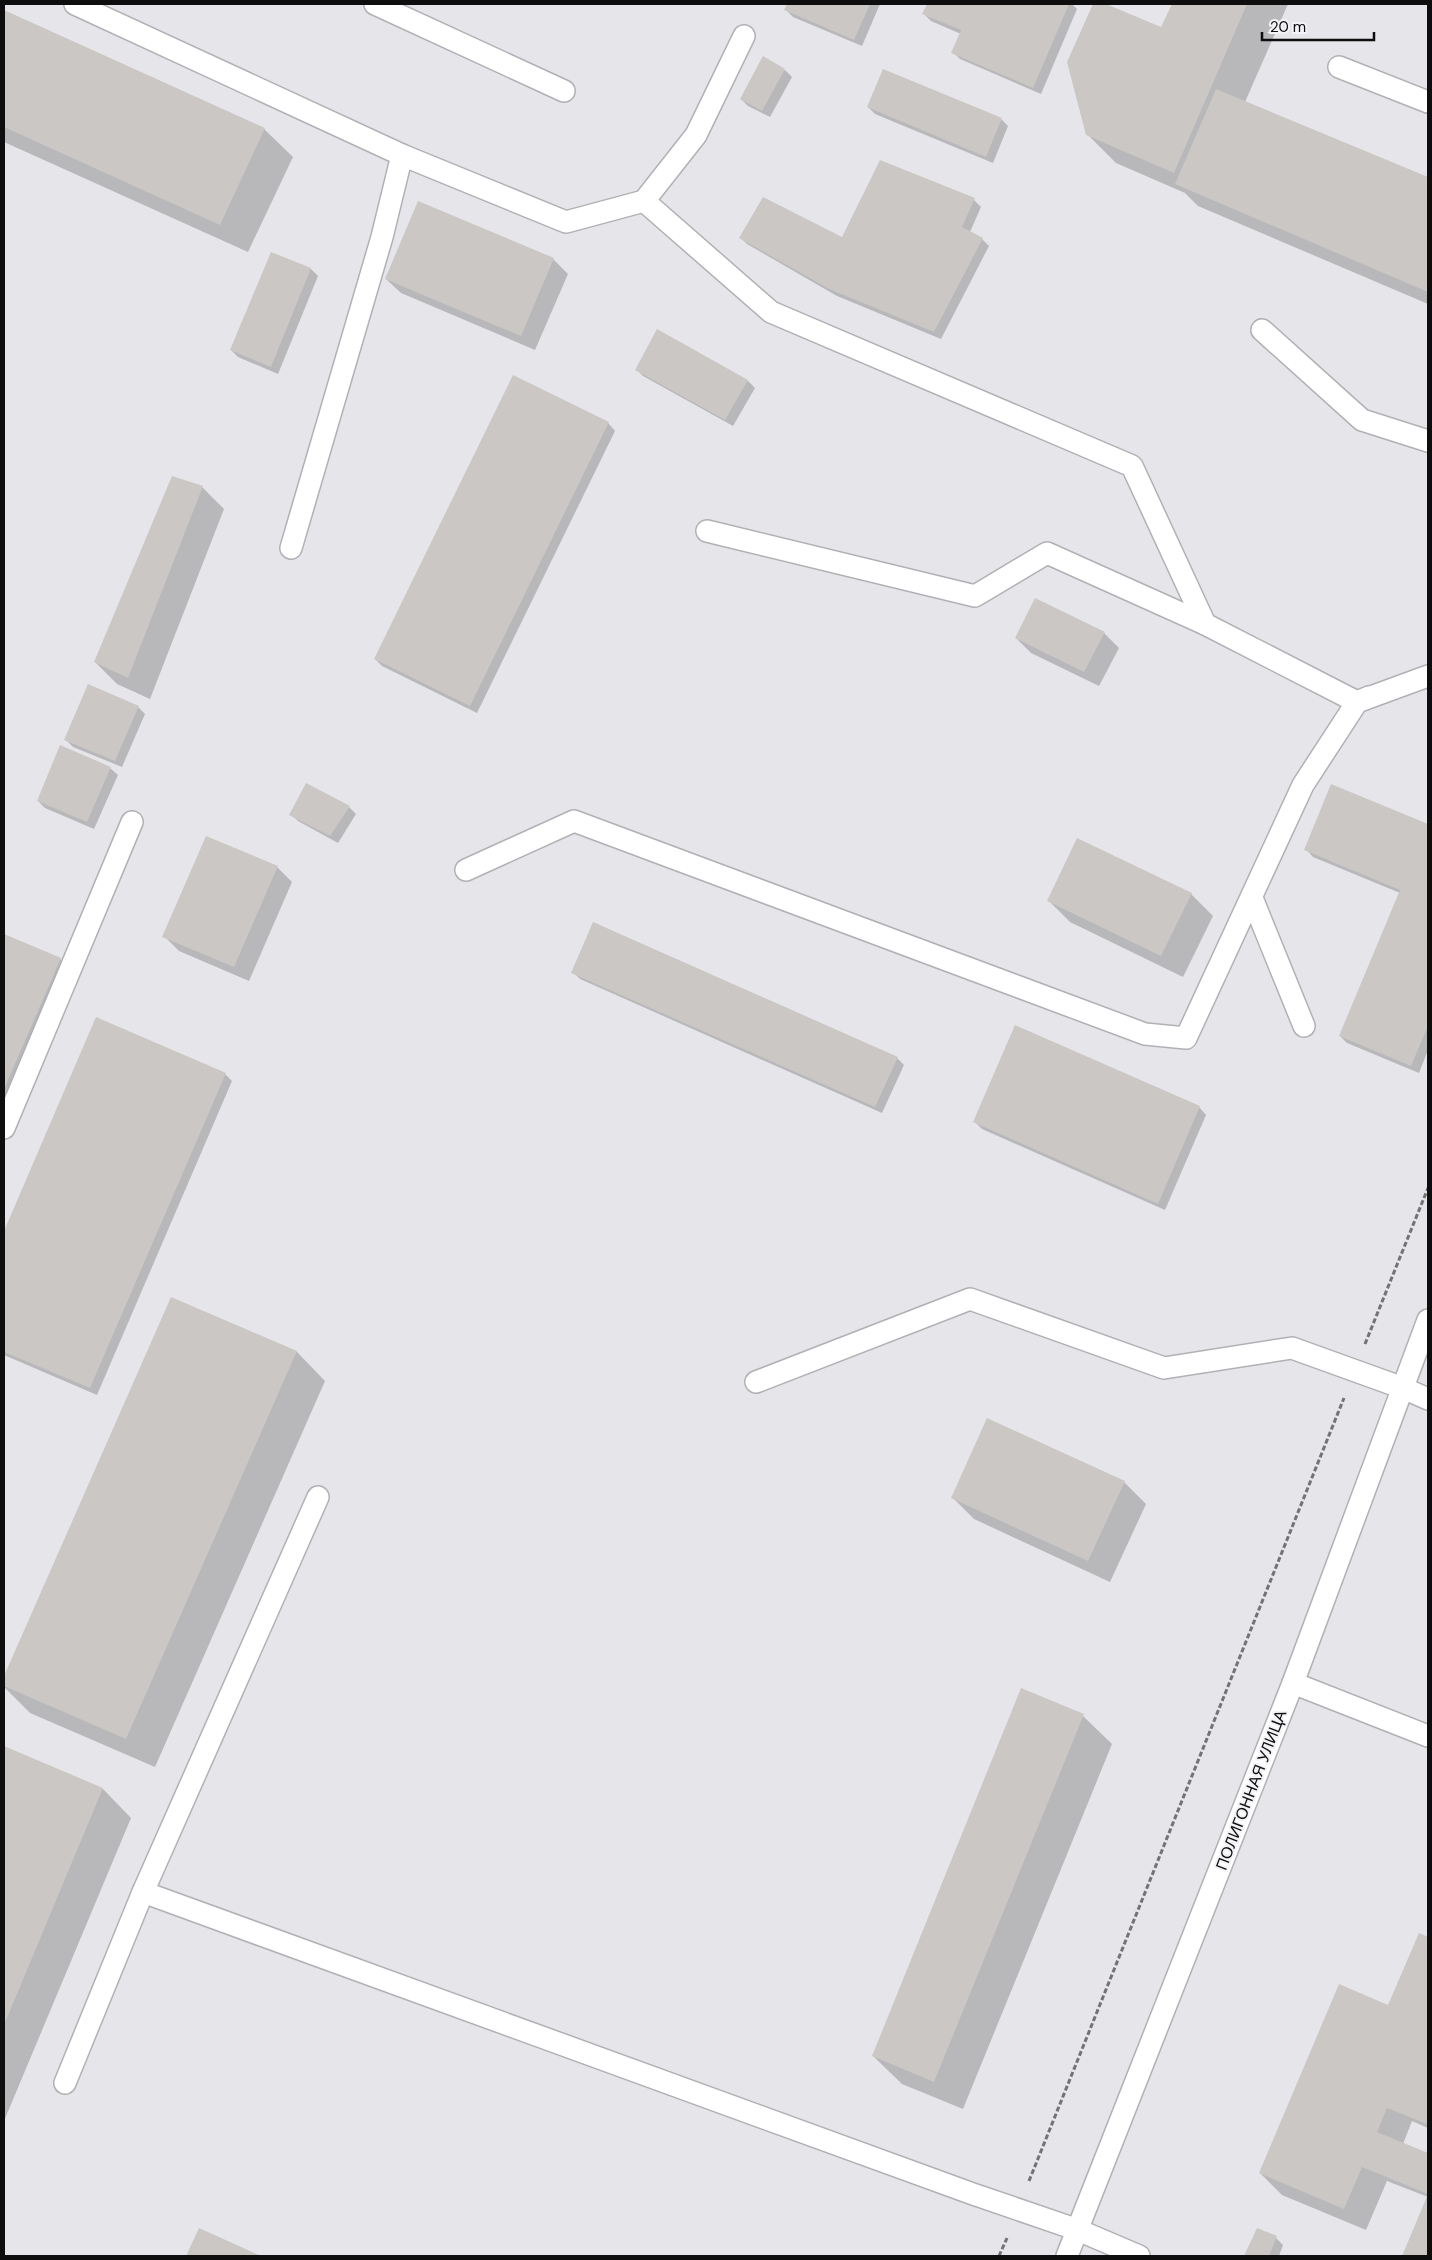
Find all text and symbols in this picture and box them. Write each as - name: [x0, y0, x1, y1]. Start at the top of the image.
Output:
- scale bar: [1262, 10, 1374, 42]
- text: 20 m: [1270, 17, 1306, 37]
- street label: ПОЛИГОННАЯ УЛИЦА: [1211, 1707, 1291, 1873]

